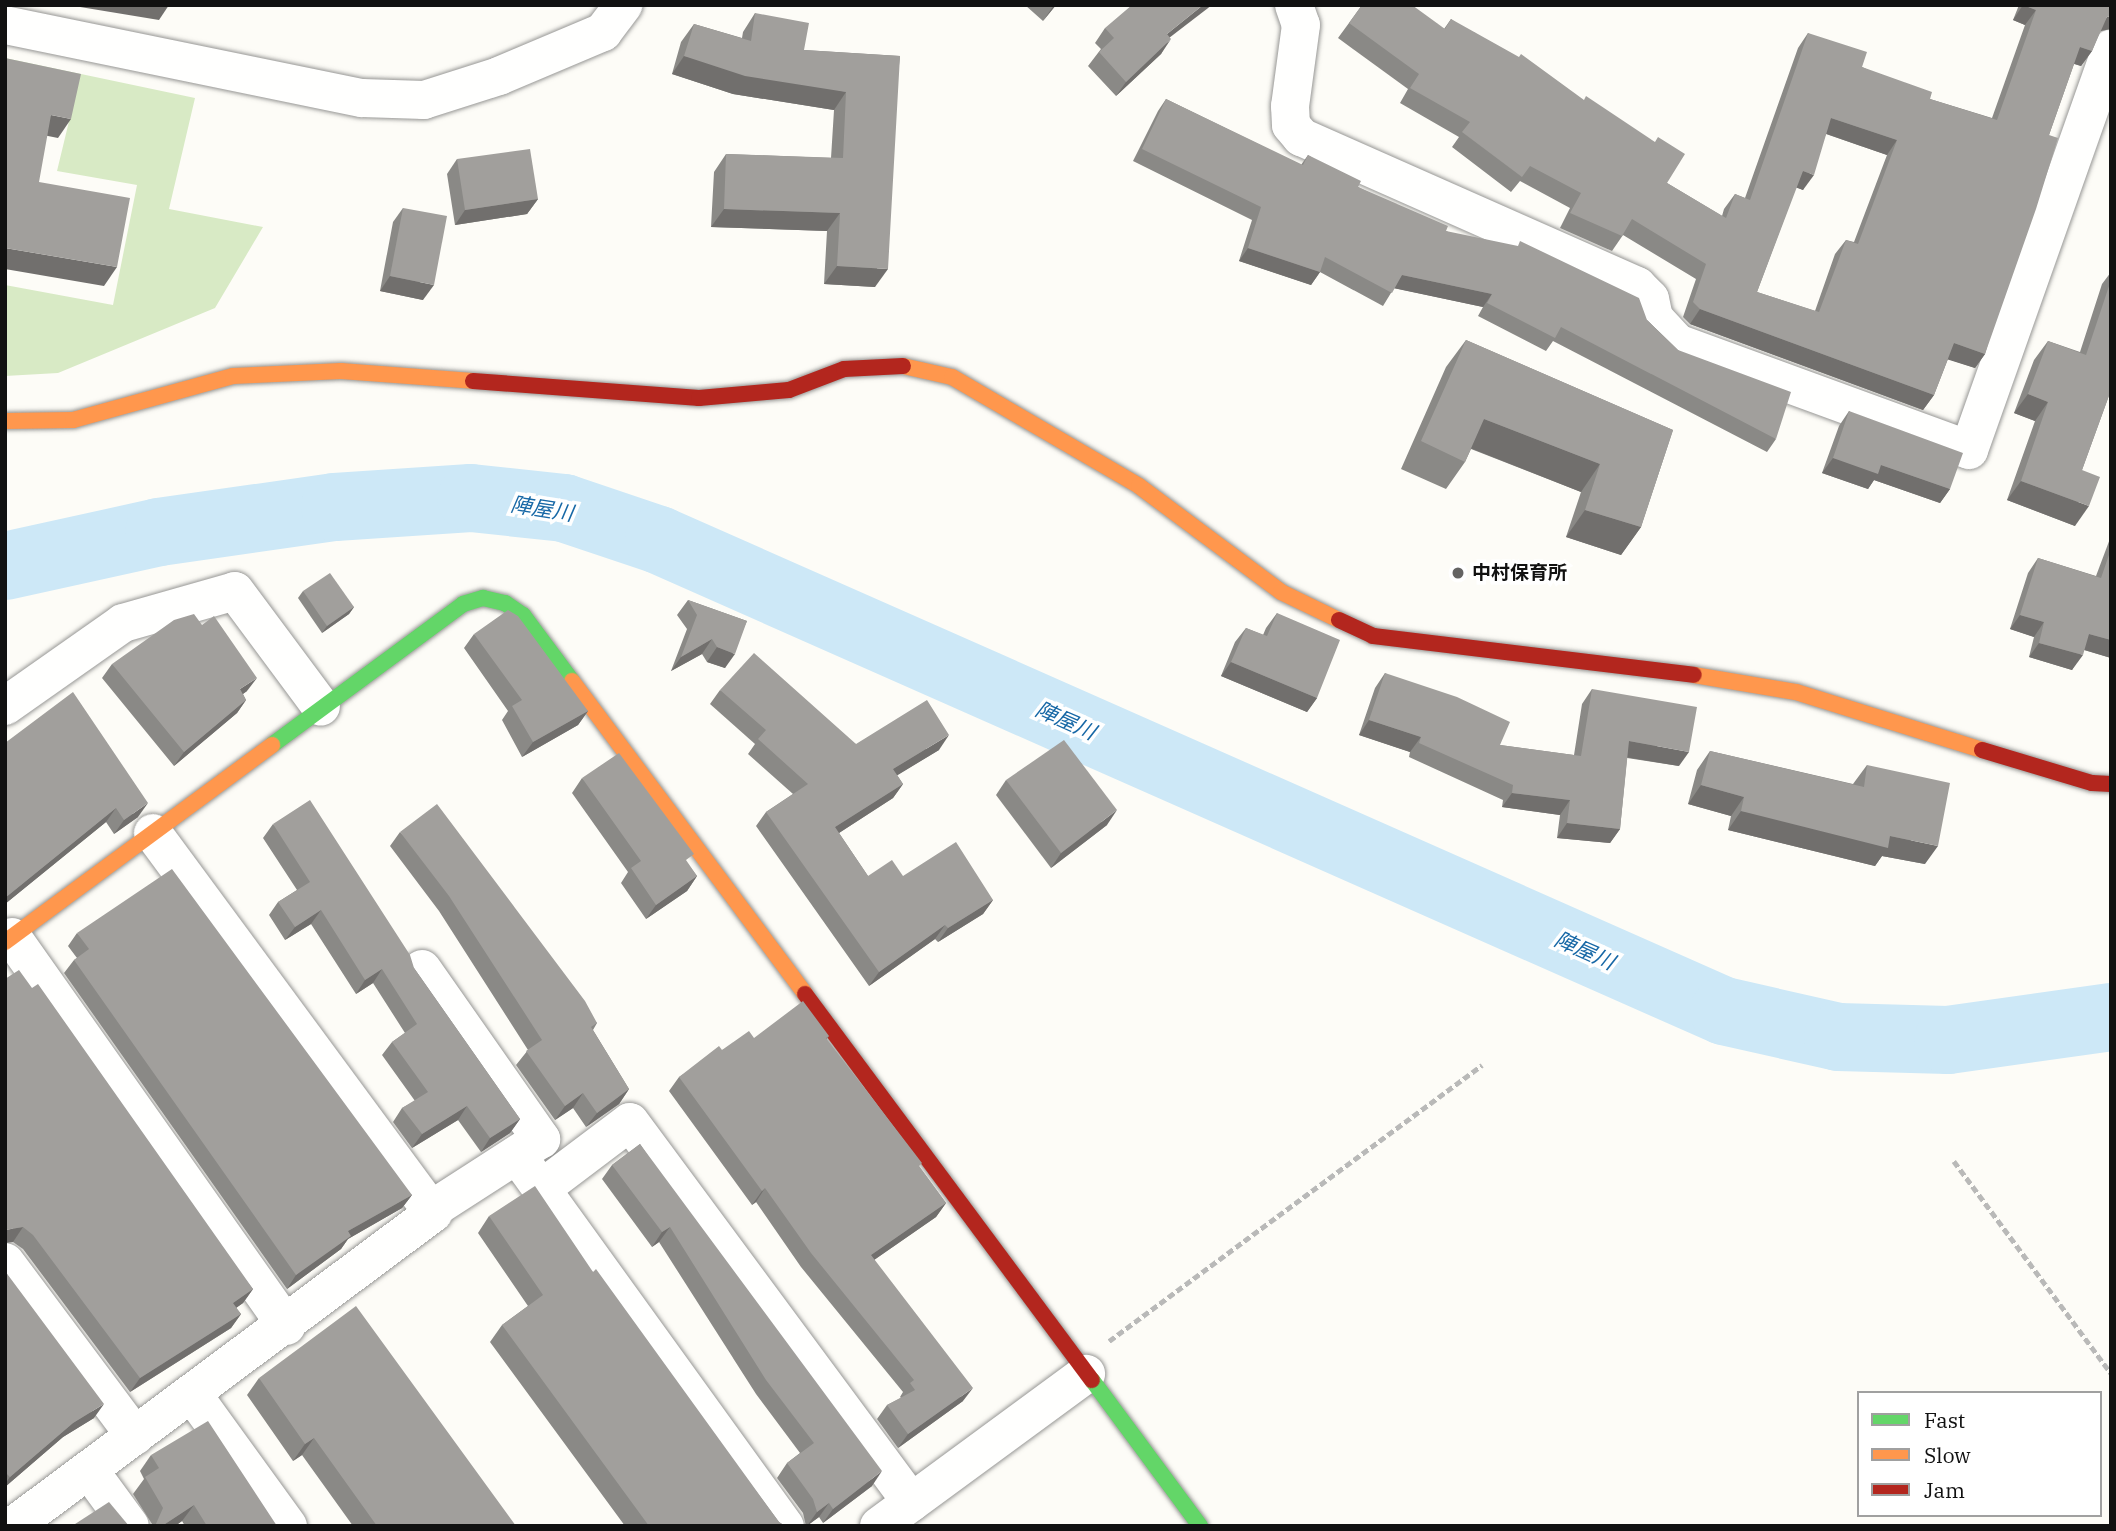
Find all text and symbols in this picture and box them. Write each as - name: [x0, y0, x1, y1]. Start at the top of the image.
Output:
- water label: 陣屋川: [509, 491, 575, 525]
- place label: 中村保育所: [1472, 562, 1567, 584]
- marker: 中村保育所: [1450, 565, 1466, 581]
- water label: 陣屋川: [1032, 696, 1100, 744]
- water label: 陣屋川: [1551, 926, 1619, 974]
- legend: [1857, 1391, 2102, 1517]
- text: Fast: [1924, 1406, 1965, 1434]
- text: Slow: [1924, 1441, 1971, 1469]
- text: Jam: [1924, 1476, 1965, 1504]

